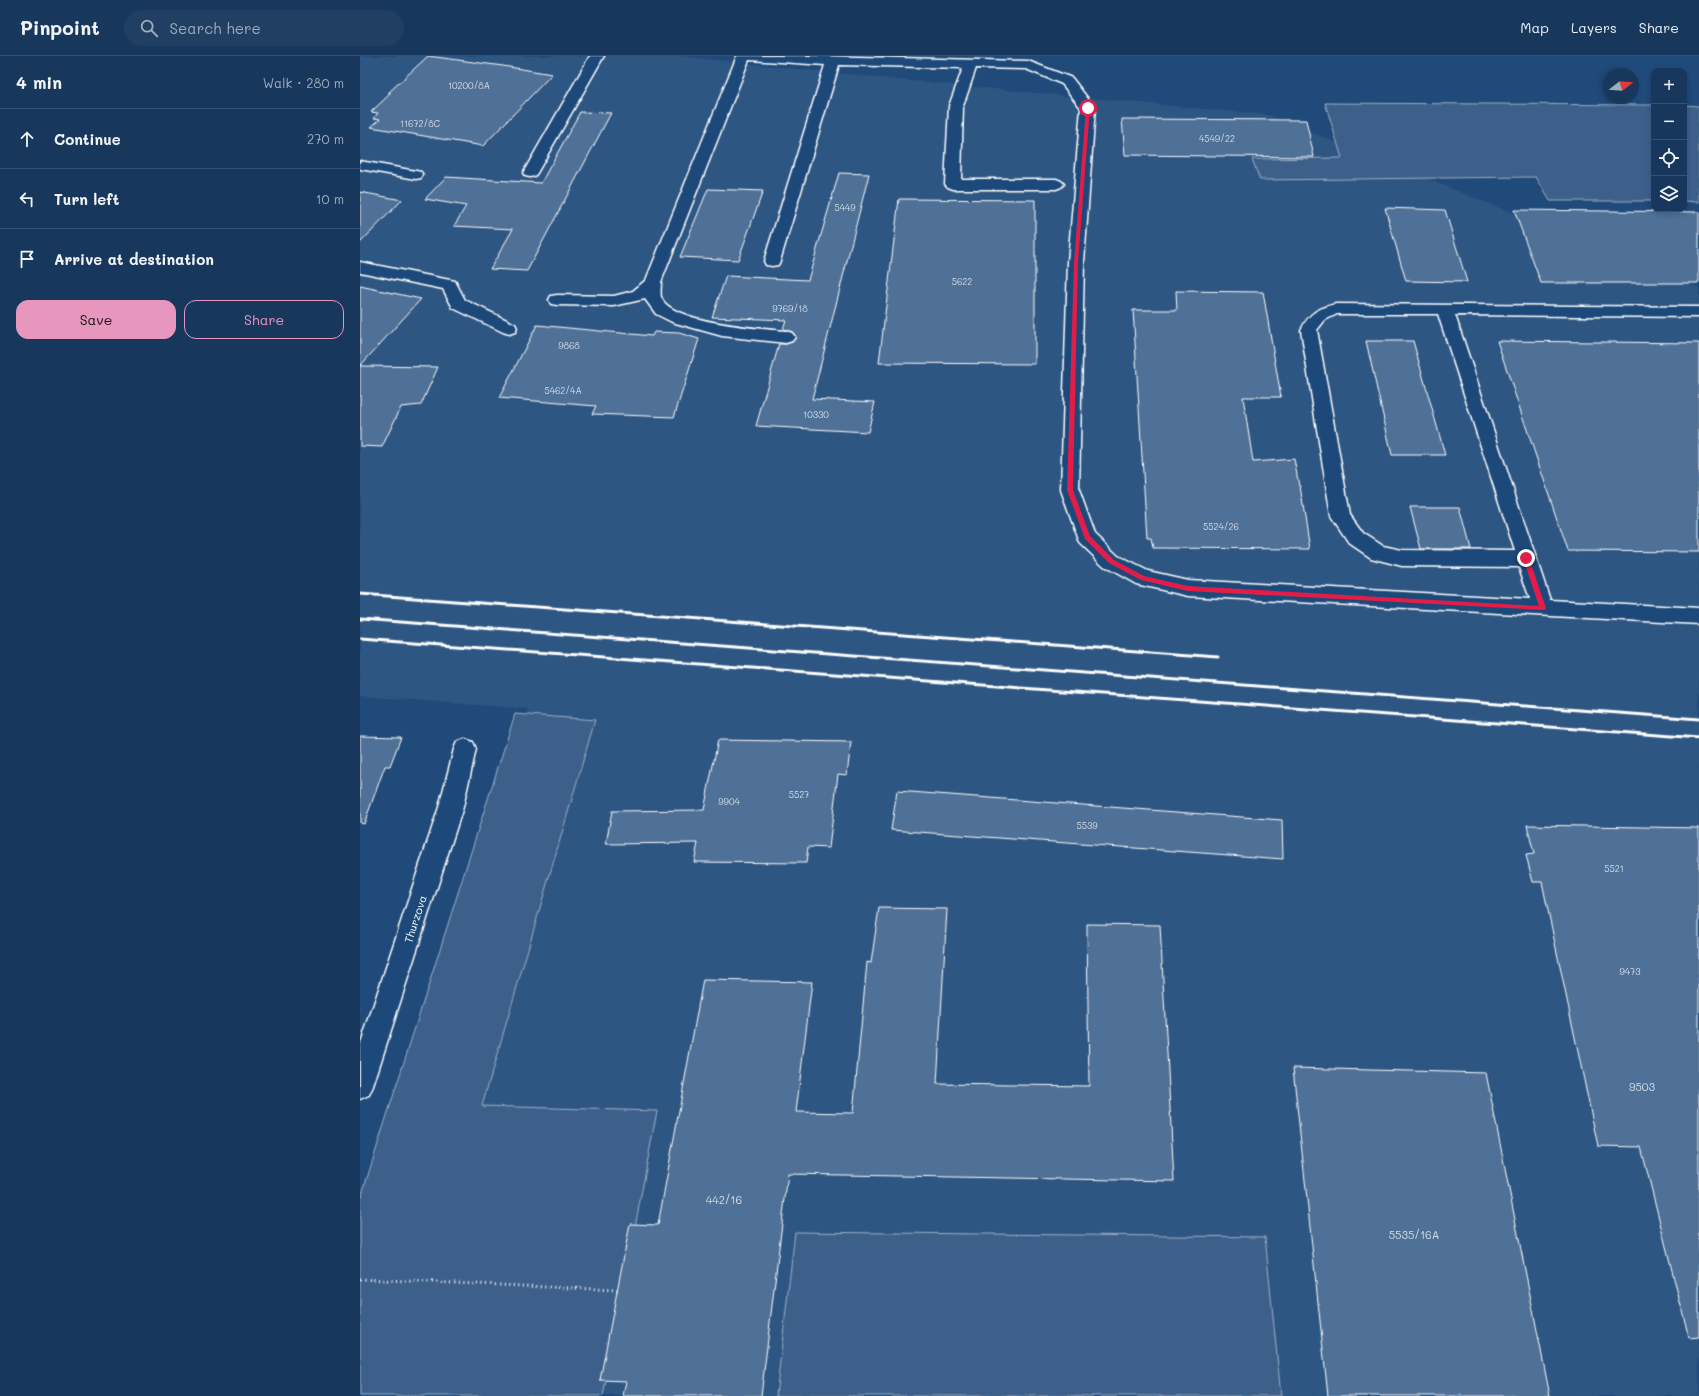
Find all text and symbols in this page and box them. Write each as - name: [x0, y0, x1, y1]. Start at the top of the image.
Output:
- search box: [124, 10, 404, 46]
- text: Pinpoint: [20, 15, 100, 40]
- icon: search: [138, 17, 160, 39]
- text: Search here: [170, 18, 261, 38]
- text: Map: [1520, 18, 1549, 37]
- text: Layers: [1571, 18, 1617, 37]
- text: Share: [1639, 18, 1679, 37]
- north arrow: [1603, 68, 1639, 104]
- map controls: [1651, 68, 1687, 212]
- button: +: [1651, 68, 1687, 104]
- text: 4 min: [16, 71, 62, 93]
- text: Walk · 280 m: [263, 74, 344, 91]
- house number: 10200/8A: [448, 80, 490, 91]
- route start: [1079, 99, 1097, 117]
- button: −: [1651, 104, 1687, 140]
- house number: 11672/8C: [400, 118, 441, 129]
- icon: ahead: [16, 128, 38, 150]
- text: Continue: [54, 129, 121, 149]
- text: 270 m: [307, 130, 344, 147]
- house number: 4549/22: [1199, 133, 1235, 144]
- button: locate: [1651, 140, 1687, 176]
- button: layers: [1651, 176, 1687, 212]
- icon: left: [16, 188, 38, 210]
- text: Turn left: [54, 189, 119, 209]
- text: 10 m: [316, 190, 344, 207]
- house number: 5449: [834, 202, 856, 213]
- icon: arrive: [16, 248, 38, 270]
- text: Arrive at destination: [54, 249, 214, 269]
- house number: 5622: [952, 276, 972, 287]
- button: Save: [16, 300, 176, 339]
- button: Share: [184, 300, 344, 339]
- house number: 9769/18: [772, 303, 808, 314]
- house number: 9868: [558, 340, 580, 351]
- house number: 5462/4A: [544, 385, 582, 396]
- house number: 10330: [803, 409, 829, 420]
- house number: 5524/26: [1203, 521, 1239, 532]
- route end: [1517, 549, 1535, 567]
- house number: 5527: [789, 789, 809, 800]
- house number: 9904: [718, 796, 740, 807]
- house number: 5539: [1076, 820, 1098, 831]
- house number: 5521: [1604, 863, 1624, 874]
- street label: Thurzova: [400, 893, 430, 945]
- house number: 9473: [1620, 966, 1640, 977]
- house number: 9503: [1629, 1079, 1656, 1094]
- house number: 442/16: [706, 1192, 742, 1207]
- house number: 5535/16A: [1389, 1227, 1439, 1242]

